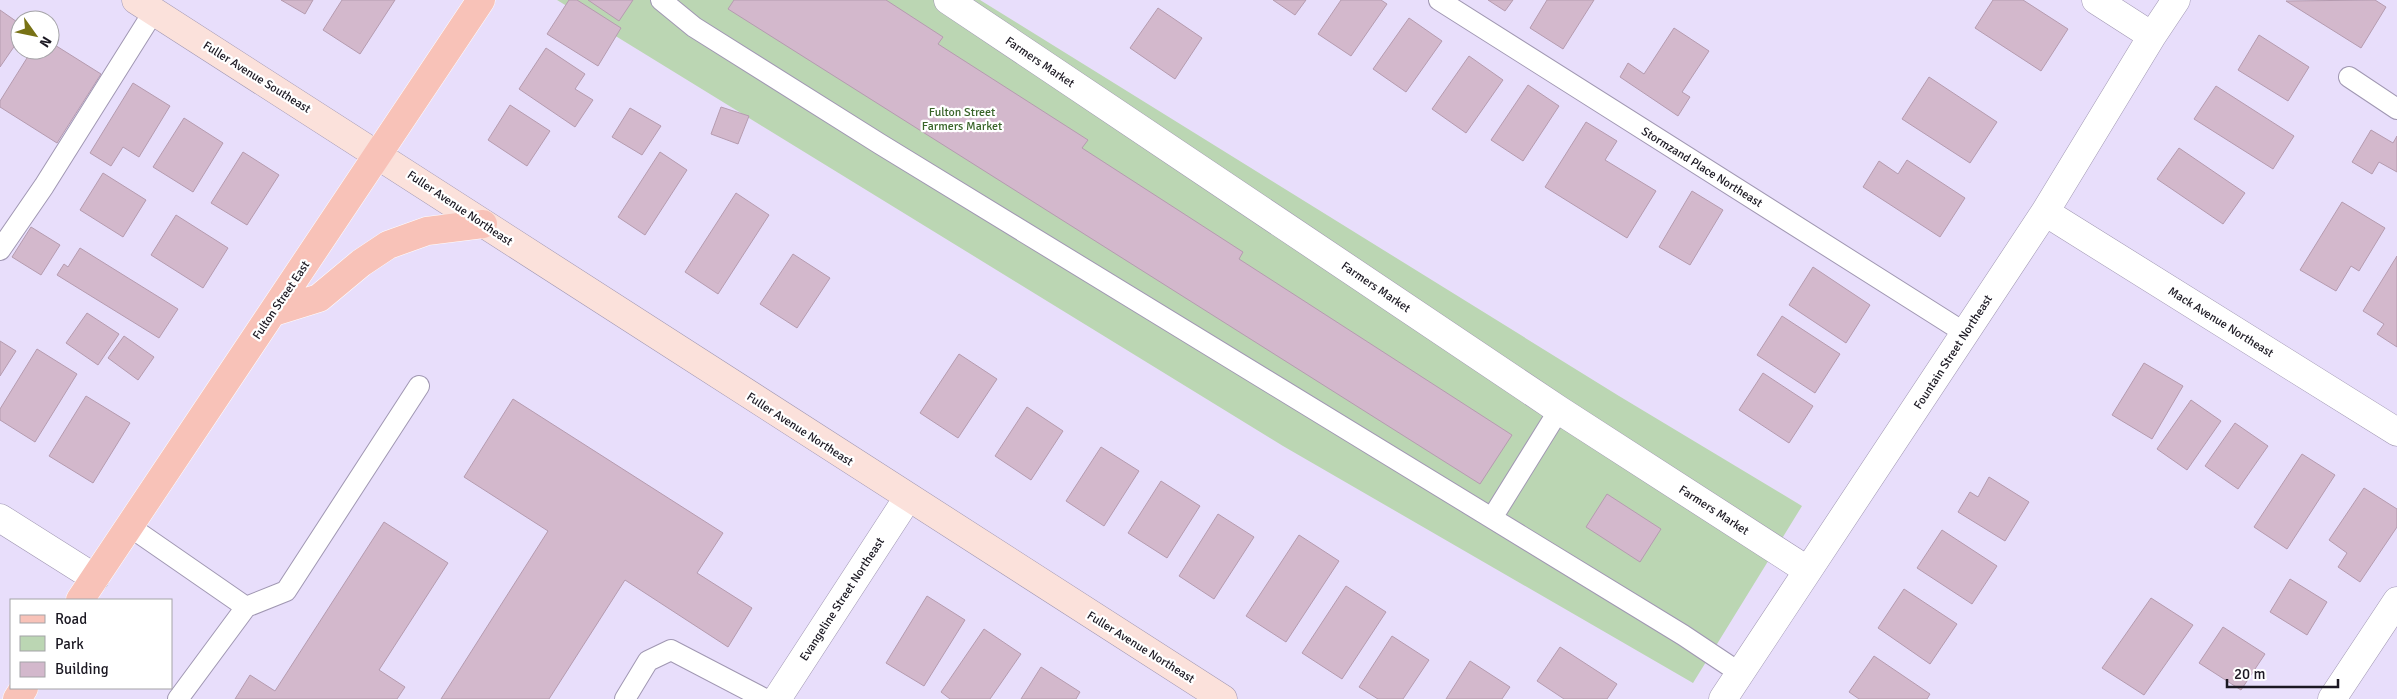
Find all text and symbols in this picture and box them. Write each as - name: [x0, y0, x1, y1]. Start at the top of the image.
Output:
- north arrow: [10, 10, 60, 60]
- text: N: [36, 33, 55, 51]
- street label: Farmers Market: [1002, 34, 1077, 91]
- street label: Fuller Avenue Southeast: [200, 38, 313, 117]
- park label: Fulton Street Farmers Market: [922, 105, 1002, 134]
- street label: Stormzand Place Northeast: [1638, 124, 1765, 211]
- street label: Fuller Avenue Northeast: [404, 168, 515, 249]
- street label: Fulton Street East: [250, 258, 313, 342]
- street label: Farmers Market: [1338, 259, 1413, 316]
- street label: Mack Avenue Northeast: [2165, 284, 2276, 361]
- street label: Fountain Street Northeast: [1911, 292, 1996, 412]
- street label: Fuller Avenue Northeast: [744, 389, 856, 469]
- street label: Farmers Market: [1676, 482, 1752, 539]
- street label: Evangeline Street Northeast: [797, 535, 888, 664]
- legend: [10, 599, 172, 689]
- street label: Fuller Avenue Northeast: [1084, 608, 1197, 687]
- text: Road: [55, 610, 87, 628]
- text: Park: [55, 635, 84, 653]
- scale bar: [2227, 656, 2338, 688]
- text: Building: [55, 660, 109, 678]
- text: 20 m: [2234, 665, 2265, 683]

